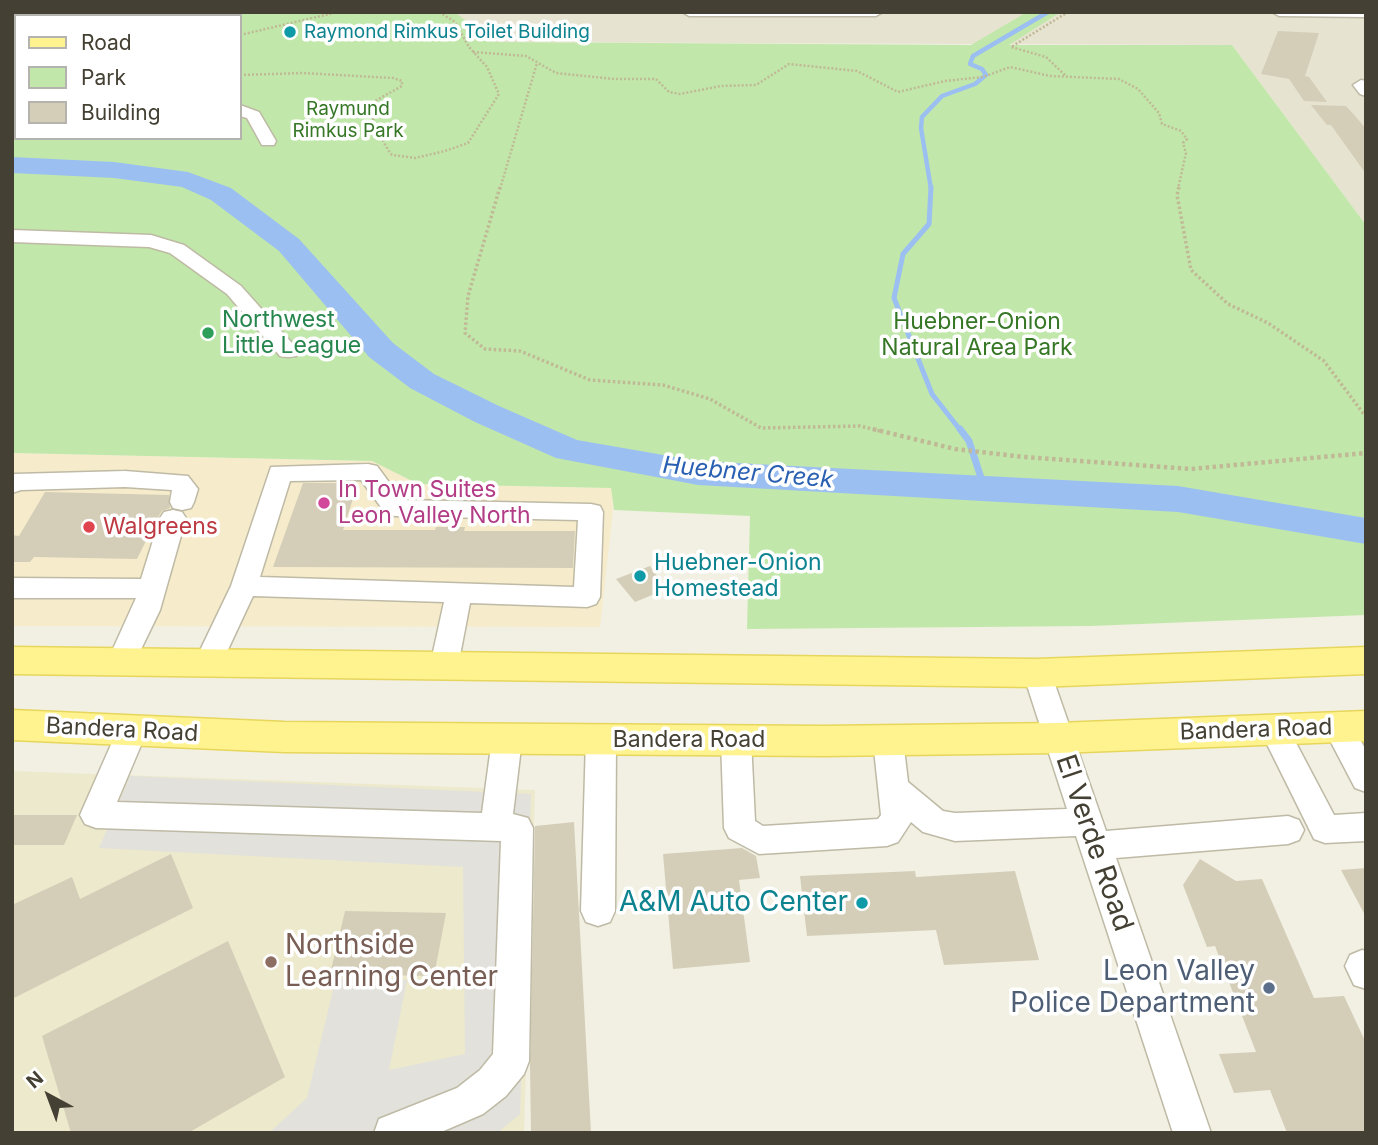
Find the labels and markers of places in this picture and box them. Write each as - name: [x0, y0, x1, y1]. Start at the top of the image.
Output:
- place label: Raymond Rimkus Toilet Building: [304, 21, 590, 43]
- marker: Raymond Rimkus Toilet Building: [282, 24, 298, 40]
- place label: Northwest Little League: [222, 306, 361, 360]
- marker: Northwest Little League: [200, 325, 216, 341]
- place label: In Town Suites Leon Valley North: [338, 476, 531, 530]
- marker: In Town Suites Leon Valley North: [316, 495, 332, 511]
- place label: Walgreens: [103, 513, 218, 541]
- marker: Walgreens: [81, 519, 97, 535]
- place label: Huebner-Onion Homestead: [654, 549, 822, 603]
- marker: Huebner-Onion Homestead: [632, 568, 648, 584]
- place label: A&M Auto Center: [619, 886, 848, 920]
- marker: A&M Auto Center: [854, 895, 870, 911]
- place label: Northside Learning Center: [285, 929, 498, 995]
- marker: Northside Learning Center: [263, 954, 279, 970]
- place label: Leon Valley Police Department: [1010, 955, 1255, 1021]
- marker: Leon Valley Police Department: [1261, 980, 1277, 996]

